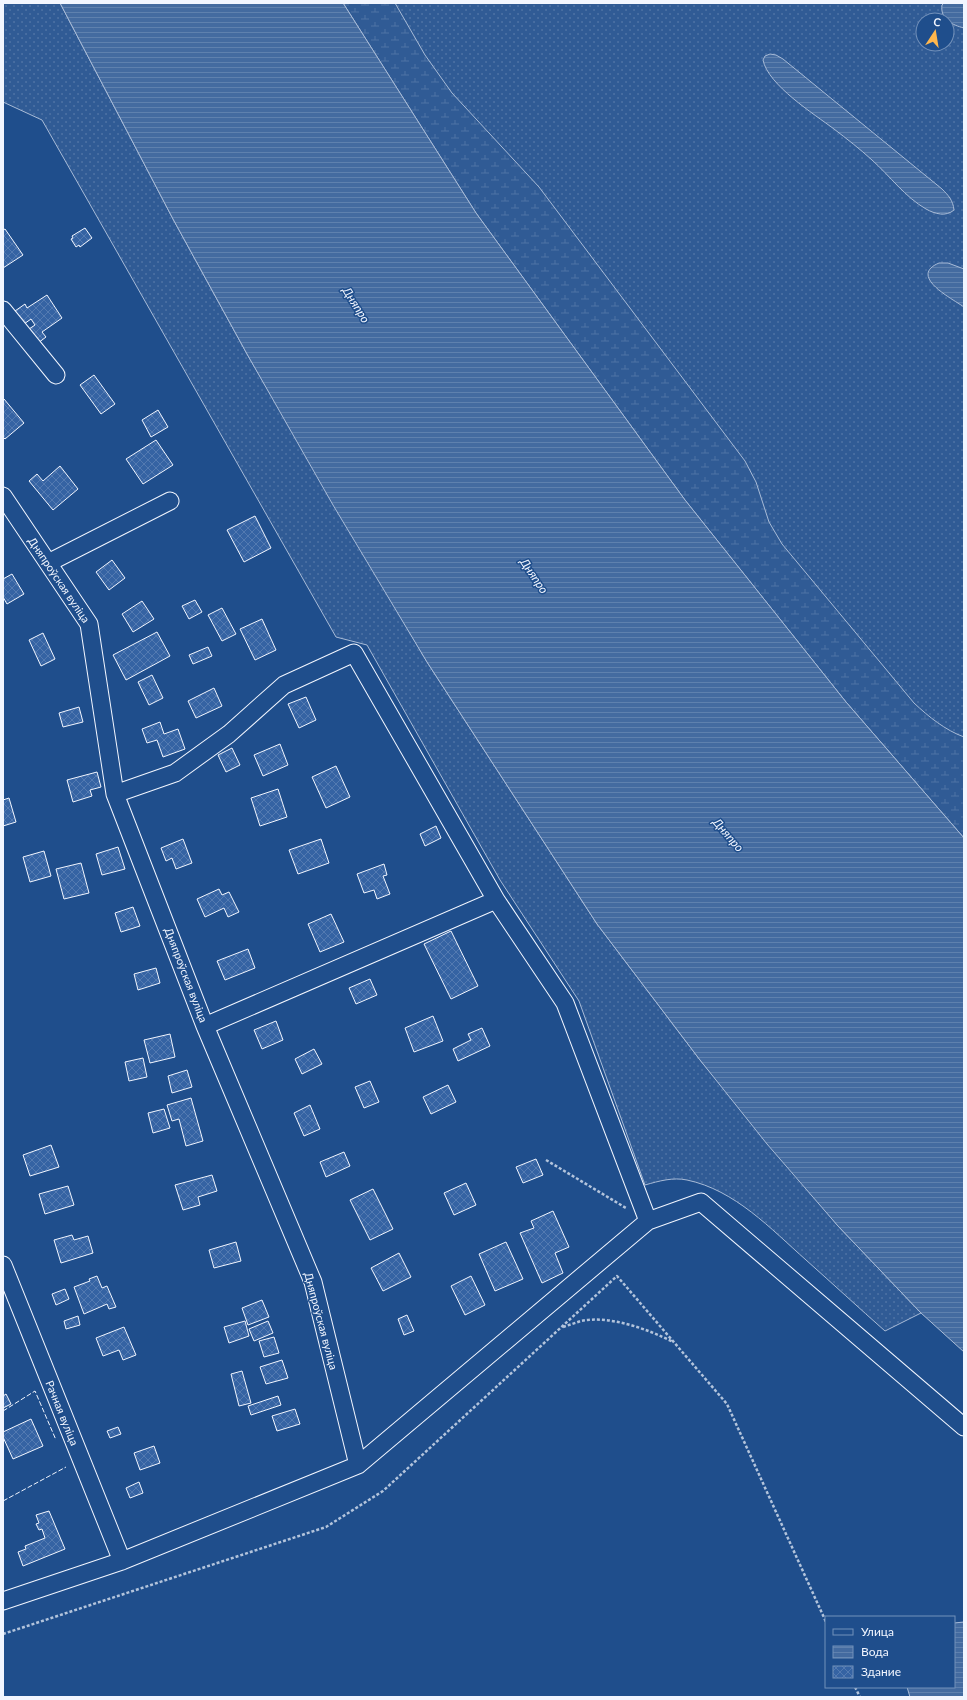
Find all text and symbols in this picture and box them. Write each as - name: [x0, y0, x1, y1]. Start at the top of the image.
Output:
- north arrow: [915, 12, 955, 52]
- text: С: [932, 15, 943, 29]
- water label: Дняпро: [339, 283, 373, 326]
- street label: Дняпроўская вуліца: [26, 534, 93, 625]
- water label: Дняпро: [516, 554, 552, 596]
- water label: Дняпро: [709, 814, 747, 855]
- street label: Дняпроўская вуліца: [162, 926, 211, 1024]
- street label: Дняпроўская вуліца: [302, 1271, 341, 1371]
- street label: Рачная вуліца: [43, 1378, 81, 1447]
- legend: [825, 1616, 955, 1688]
- text: Улица: [861, 1624, 894, 1639]
- text: Вода: [861, 1644, 889, 1659]
- text: Здание: [861, 1664, 901, 1679]

